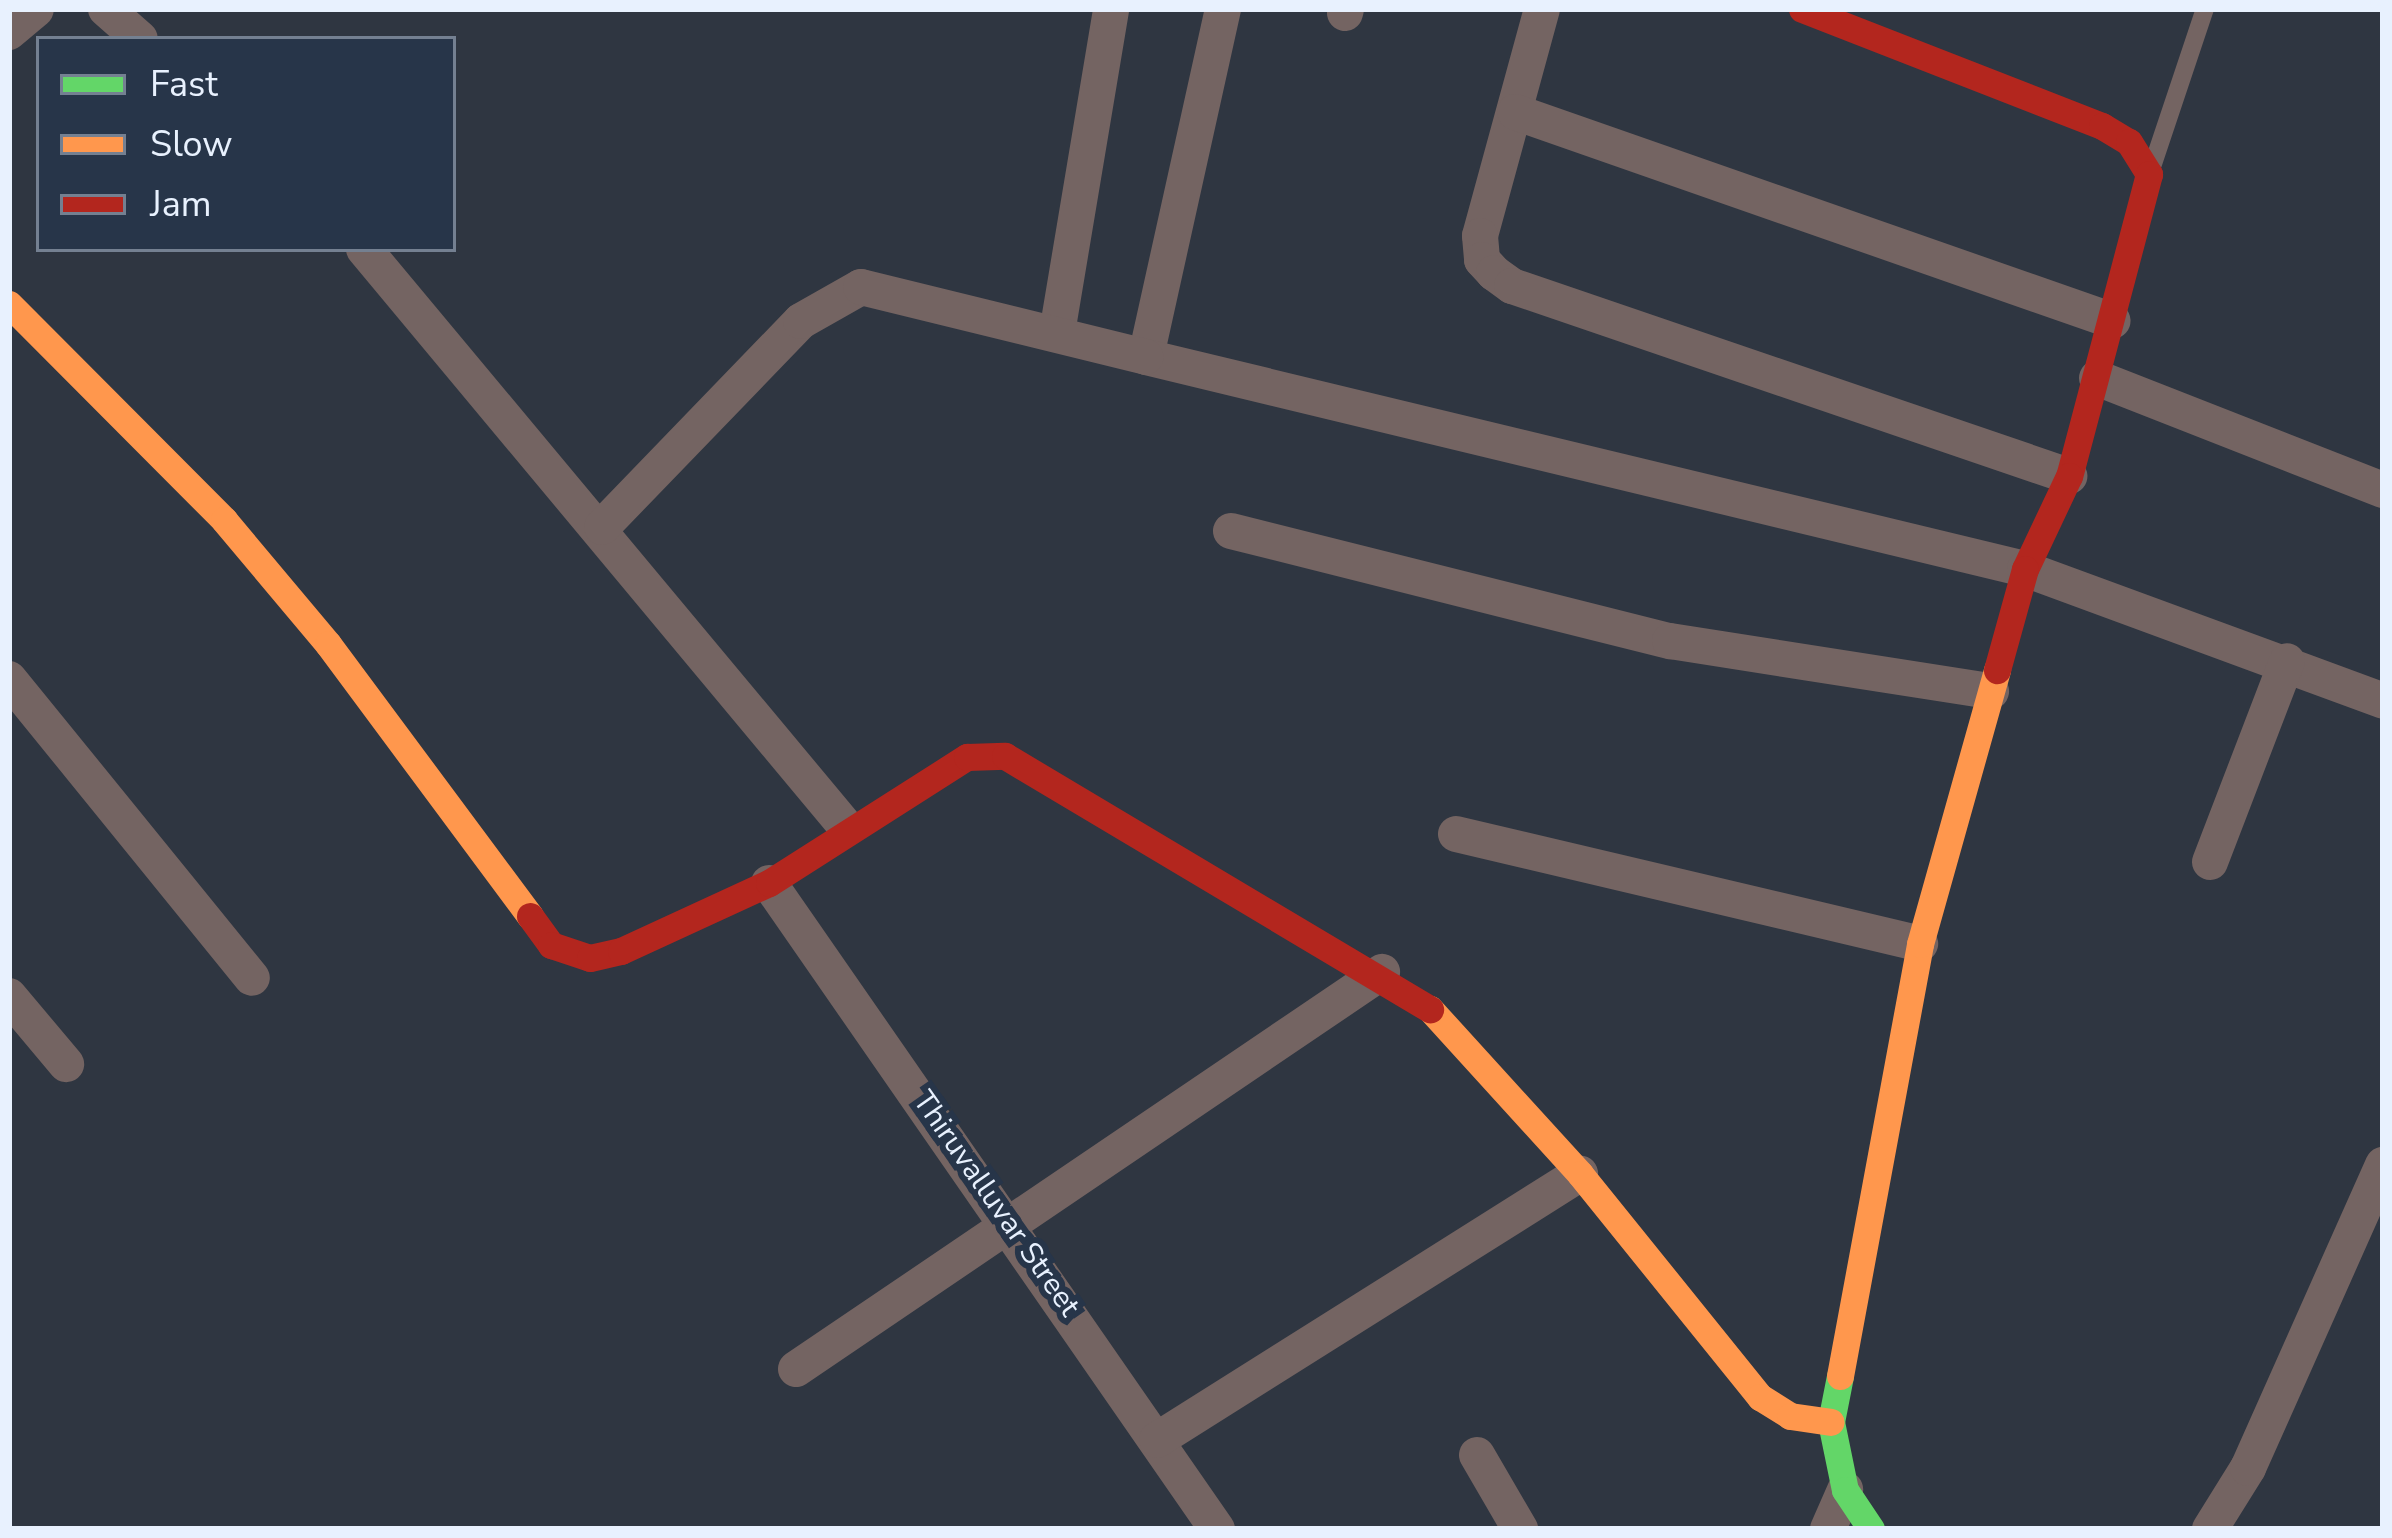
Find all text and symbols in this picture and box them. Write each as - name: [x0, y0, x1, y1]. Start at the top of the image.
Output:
- legend: [36, 36, 456, 252]
- text: Fast: [150, 60, 218, 109]
- text: Slow: [150, 120, 233, 169]
- text: Jam: [150, 180, 212, 229]
- street label: Thiruvalluvar Street: [905, 1084, 1087, 1324]

